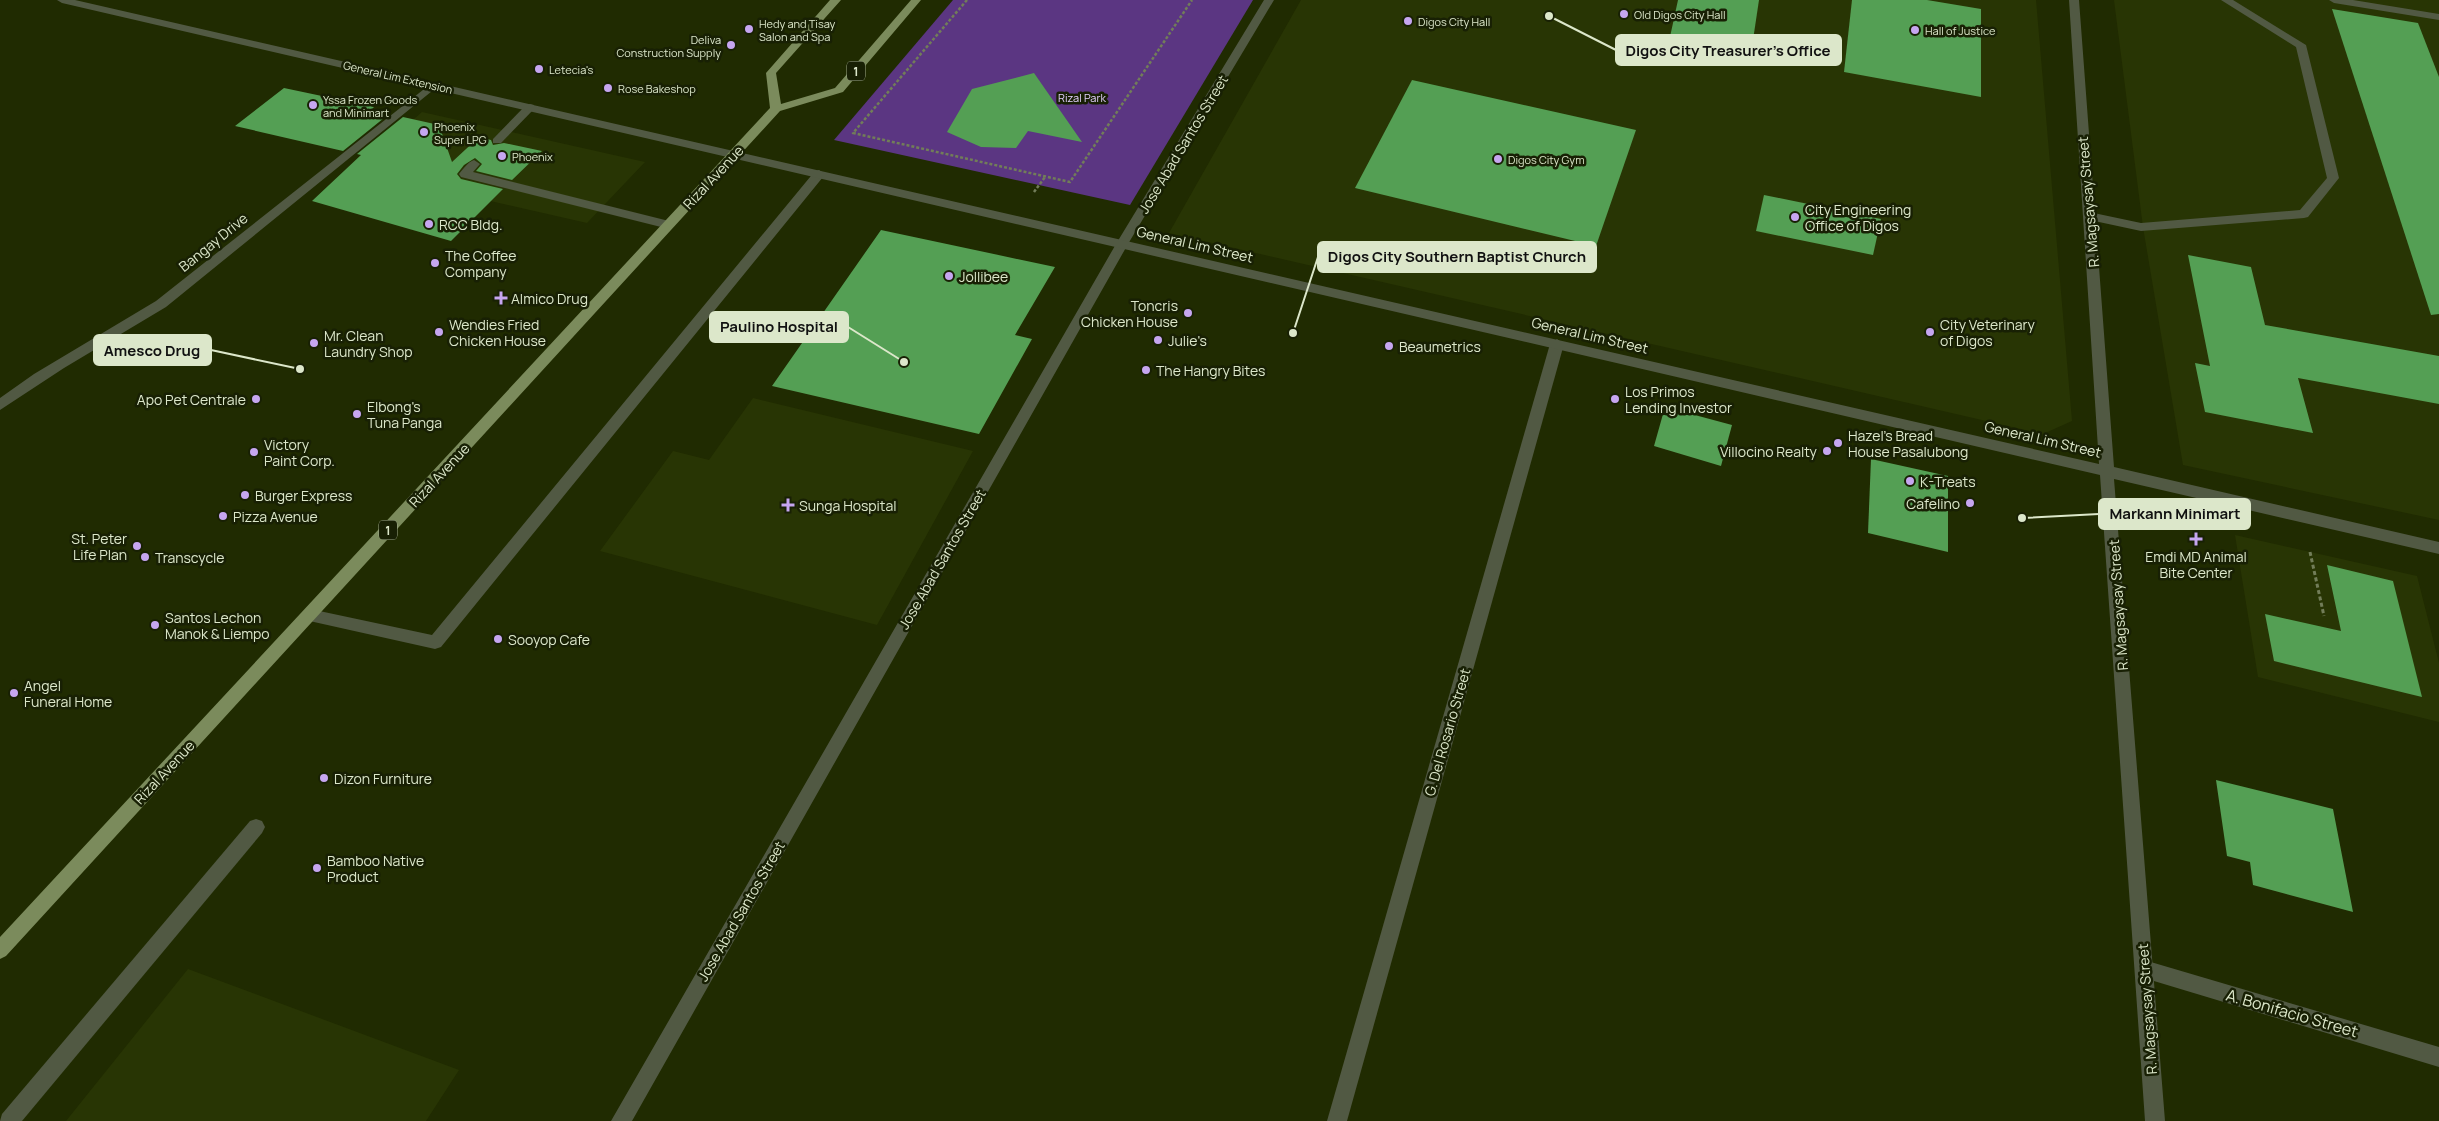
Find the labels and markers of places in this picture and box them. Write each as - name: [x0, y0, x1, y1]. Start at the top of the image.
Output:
- place label: Old Digos City Hall: [1634, 7, 1726, 22]
- marker: Old Digos City Hall: [1618, 8, 1630, 20]
- place label: Digos City Hall: [1418, 14, 1490, 29]
- marker: Digos City Hall: [1402, 15, 1414, 27]
- place label: Hedy and Tisay Salon and Spa: [759, 16, 835, 44]
- marker: Hedy and Tisay Salon and Spa: [743, 23, 755, 35]
- place label: Hall of Justice: [1925, 23, 1996, 38]
- marker: Hall of Justice: [1909, 24, 1921, 36]
- place label: Deliva Construction Supply: [616, 32, 721, 60]
- callout: Digos City Treasurer's Office: [1616, 35, 1841, 65]
- marker: Deliva Construction Supply: [725, 39, 737, 51]
- place label: Letecia's: [549, 62, 594, 77]
- marker: Letecia's: [533, 63, 545, 75]
- place label: Rose Bakeshop: [618, 81, 696, 96]
- marker: Rose Bakeshop: [602, 82, 614, 94]
- place label: Yssa Frozen Goods and Minimart: [323, 92, 417, 120]
- marker: Yssa Frozen Goods and Minimart: [307, 99, 319, 111]
- place label: Phoenix Super LPG: [434, 119, 487, 147]
- marker: Phoenix Super LPG: [418, 126, 430, 138]
- place label: Phoenix: [512, 149, 553, 164]
- marker: Phoenix: [496, 150, 508, 162]
- place label: Digos City Gym: [1508, 152, 1584, 167]
- marker: Digos City Gym: [1492, 153, 1504, 165]
- place label: City Engineering Office of Digos: [1805, 200, 1911, 235]
- marker: City Engineering Office of Digos: [1789, 211, 1801, 223]
- place label: RCC Bldg.: [439, 215, 503, 234]
- marker: RCC Bldg.: [423, 218, 435, 230]
- callout: Digos City Southern Baptist Church: [1318, 242, 1596, 272]
- place label: The Coffee Company: [445, 246, 516, 281]
- marker: The Coffee Company: [429, 257, 441, 269]
- place label: Jollibee: [959, 267, 1008, 286]
- marker: Jollibee: [943, 270, 955, 282]
- place label: Almico Drug: [511, 289, 588, 308]
- marker: Almico Drug: [495, 292, 507, 304]
- place label: Toncris Chicken House: [1081, 296, 1178, 331]
- marker: Toncris Chicken House: [1182, 307, 1194, 319]
- callout: Paulino Hospital: [710, 312, 848, 342]
- place label: Wendies Fried Chicken House: [449, 315, 546, 350]
- place label: City Veterinary of Digos: [1940, 315, 2036, 350]
- place label: Mr. Clean Laundry Shop: [324, 326, 412, 361]
- marker: Wendies Fried Chicken House: [433, 326, 445, 338]
- marker: City Veterinary of Digos: [1924, 326, 1936, 338]
- place label: Julie's: [1168, 331, 1207, 350]
- marker: Julie's: [1152, 334, 1164, 346]
- callout: Amesco Drug: [94, 335, 211, 365]
- marker: Mr. Clean Laundry Shop: [308, 337, 320, 349]
- place label: Beaumetrics: [1399, 337, 1481, 356]
- marker: Beaumetrics: [1383, 340, 1395, 352]
- place label: The Hangry Bites: [1156, 361, 1265, 380]
- marker: The Hangry Bites: [1140, 364, 1152, 376]
- place label: Los Primos Lending Investor: [1625, 382, 1732, 417]
- place label: Apo Pet Centrale: [137, 390, 246, 409]
- marker: Apo Pet Centrale: [250, 393, 262, 405]
- marker: Los Primos Lending Investor: [1609, 393, 1621, 405]
- place label: Elbong's Tuna Panga: [367, 397, 442, 432]
- marker: Elbong's Tuna Panga: [351, 408, 363, 420]
- place label: Hazel's Bread House Pasalubong: [1848, 426, 1968, 461]
- place label: Victory Paint Corp.: [264, 435, 335, 470]
- marker: Hazel's Bread House Pasalubong: [1832, 437, 1844, 449]
- place label: Villocino Realty: [1720, 442, 1818, 461]
- marker: Villocino Realty: [1821, 445, 1833, 457]
- marker: Victory Paint Corp.: [248, 446, 260, 458]
- place label: K-Treats: [1920, 472, 1976, 491]
- marker: K-Treats: [1904, 475, 1916, 487]
- place label: Burger Express: [255, 486, 352, 505]
- marker: Burger Express: [239, 489, 251, 501]
- place label: Cafelino: [1906, 494, 1960, 513]
- place label: Sunga Hospital: [799, 496, 896, 515]
- marker: Cafelino: [1964, 497, 1976, 509]
- marker: Sunga Hospital: [781, 498, 795, 512]
- callout: Markann Minimart: [2099, 499, 2250, 529]
- place label: Pizza Avenue: [233, 507, 318, 526]
- marker: Pizza Avenue: [217, 510, 229, 522]
- place label: St. Peter Life Plan: [71, 529, 127, 564]
- marker: Emdi MD Animal Bite Center: [2189, 532, 2203, 546]
- marker: St. Peter Life Plan: [131, 540, 143, 552]
- place label: Emdi MD Animal Bite Center: [2145, 547, 2247, 582]
- place label: Transcycle: [155, 548, 224, 567]
- marker: Transcycle: [139, 551, 151, 563]
- place label: Santos Lechon Manok & Liempo: [165, 608, 270, 643]
- marker: Santos Lechon Manok & Liempo: [149, 619, 161, 631]
- place label: Sooyop Cafe: [508, 630, 590, 649]
- marker: Sooyop Cafe: [492, 633, 504, 645]
- place label: Angel Funeral Home: [24, 676, 112, 711]
- marker: Angel Funeral Home: [8, 687, 20, 699]
- place label: Dizon Furniture: [334, 769, 432, 788]
- marker: Dizon Furniture: [318, 772, 330, 784]
- place label: Bamboo Native Product: [327, 851, 424, 886]
- marker: Bamboo Native Product: [311, 862, 323, 874]

